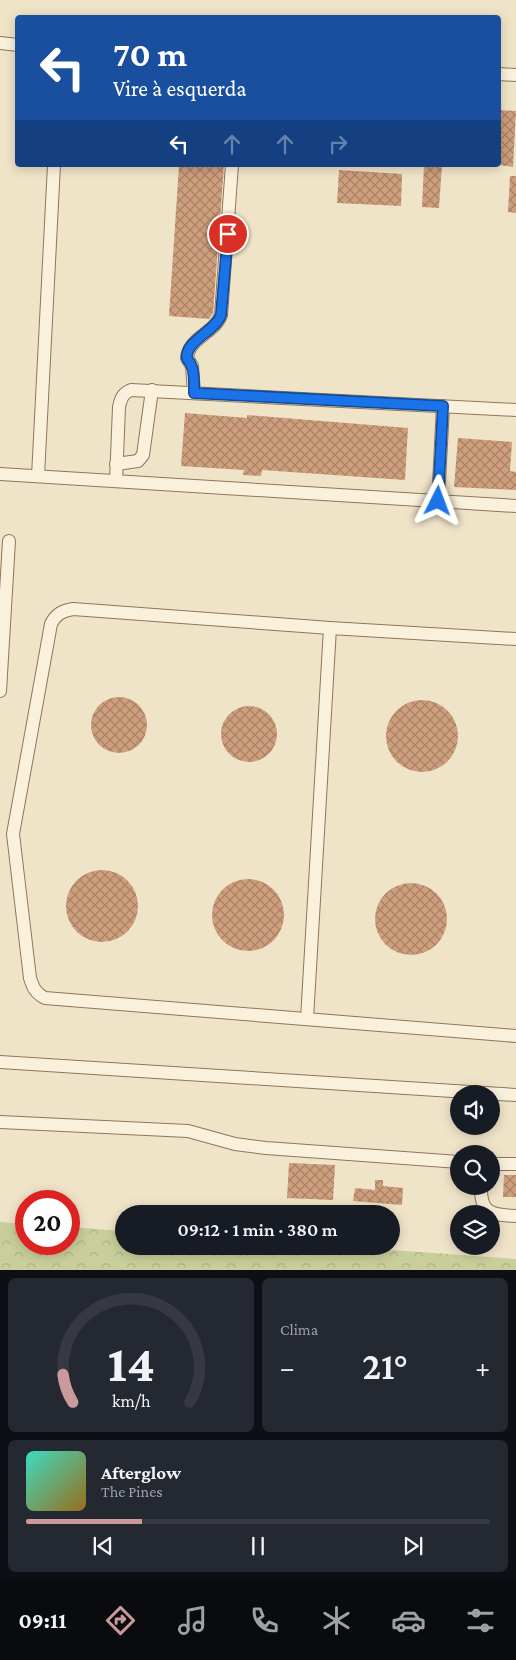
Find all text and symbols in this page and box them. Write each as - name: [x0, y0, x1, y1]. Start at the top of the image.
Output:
- icon: left: [30, 35, 95, 100]
- text: 70 m: [113, 35, 187, 74]
- text: Vire à esquerda: [113, 76, 246, 101]
- icon: left: [165, 130, 193, 158]
- icon: ahead: [218, 130, 246, 158]
- icon: ahead: [271, 130, 299, 158]
- icon: right: [324, 130, 352, 158]
- pin: [207, 213, 249, 255]
- icon: arrive: [214, 220, 242, 248]
- position arrow: [411, 474, 463, 526]
- map controls: [450, 1085, 500, 1255]
- button: sound: [450, 1085, 500, 1135]
- button: search: [450, 1145, 500, 1195]
- speed limit sign: 20: [15, 1190, 80, 1255]
- button: layers: [450, 1205, 500, 1255]
- text: 09:12 · 1 min · 380 m: [177, 1219, 338, 1240]
- text: Clima: [280, 1321, 318, 1338]
- text: 14: [107, 1334, 155, 1392]
- text: 21°: [362, 1345, 408, 1387]
- text: −: [280, 1352, 295, 1383]
- text: +: [475, 1352, 490, 1383]
- text: km/h: [112, 1391, 151, 1411]
- text: Afterglow: [101, 1462, 181, 1483]
- text: The Pines: [101, 1483, 162, 1500]
- icon: previous: [89, 1532, 117, 1560]
- icon: pause: [244, 1532, 272, 1560]
- icon: next: [399, 1532, 427, 1560]
- icon: directions: [103, 1603, 138, 1638]
- icon: music: [175, 1603, 210, 1638]
- icon: phone: [247, 1603, 282, 1638]
- icon: climate: [319, 1603, 354, 1638]
- icon: car: [391, 1603, 426, 1638]
- icon: filters: [463, 1603, 498, 1638]
- text: 09:11: [18, 1608, 66, 1633]

